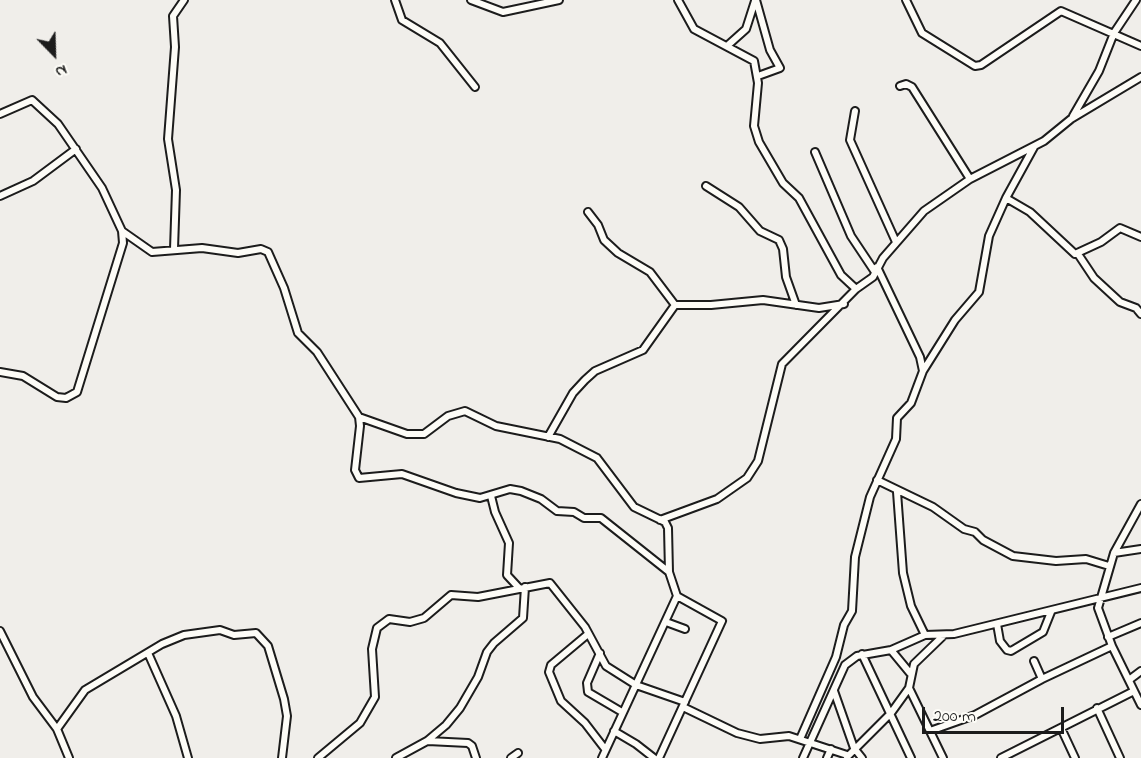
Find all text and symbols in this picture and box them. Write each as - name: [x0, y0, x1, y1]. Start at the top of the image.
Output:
- north arrow: [24, 24, 84, 84]
- text: N: [51, 57, 71, 84]
- scale bar: [925, 695, 1068, 733]
- text: 200 m: [933, 704, 976, 730]

